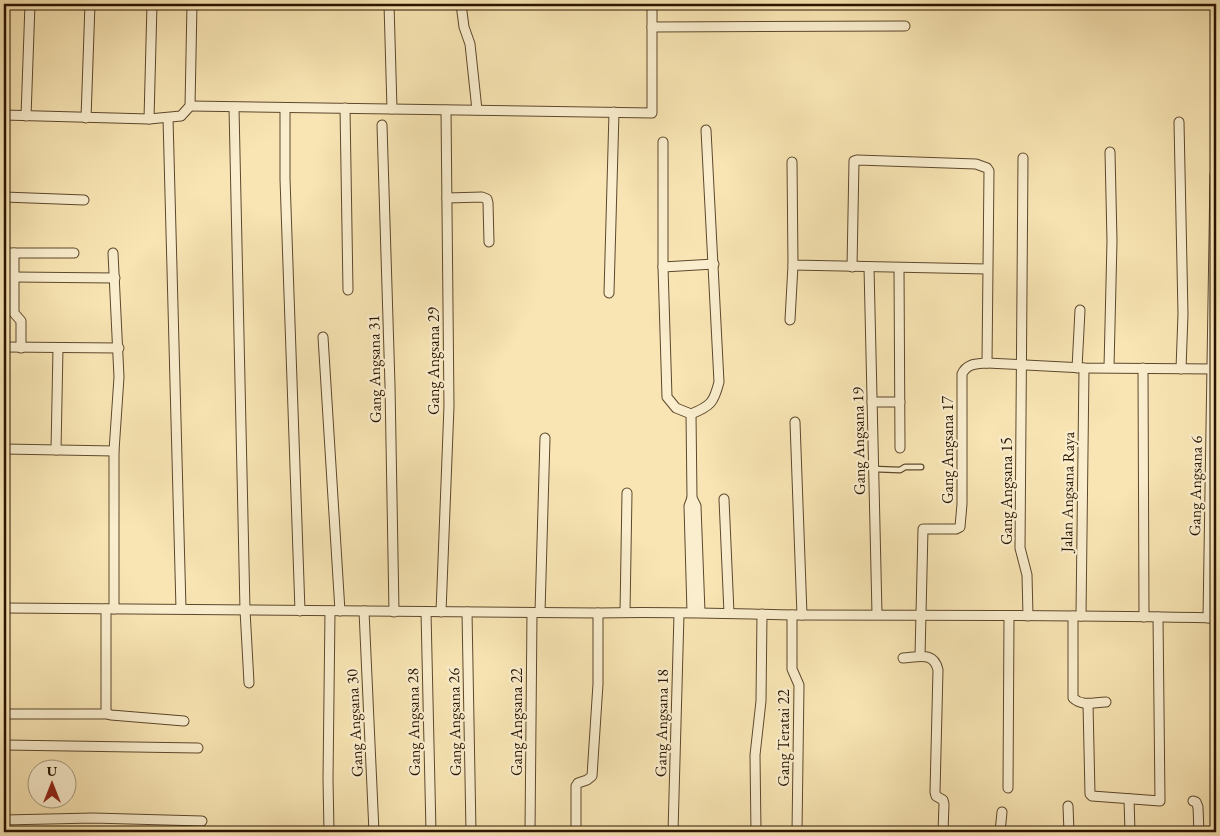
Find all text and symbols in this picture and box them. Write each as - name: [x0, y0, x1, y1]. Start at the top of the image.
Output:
- street label: Gang Angsana 29: [423, 307, 444, 415]
- street label: Gang Angsana 31: [363, 315, 386, 423]
- street label: Gang Angsana 19: [847, 386, 870, 495]
- street label: Gang Angsana 17: [937, 396, 958, 504]
- street label: Jalan Angsana Raya: [1056, 431, 1079, 554]
- street label: Gang Angsana 6: [1184, 435, 1207, 536]
- street label: Gang Angsana 15: [996, 437, 1017, 545]
- street label: Gang Angsana 28: [402, 667, 425, 776]
- street label: Gang Angsana 26: [443, 667, 466, 776]
- street label: Gang Angsana 30: [341, 668, 368, 777]
- street label: Gang Angsana 22: [506, 668, 527, 776]
- street label: Gang Angsana 18: [650, 668, 673, 777]
- street label: Gang Teratai 22: [773, 689, 794, 787]
- north arrow: [28, 758, 78, 808]
- text: U: [47, 762, 58, 780]

